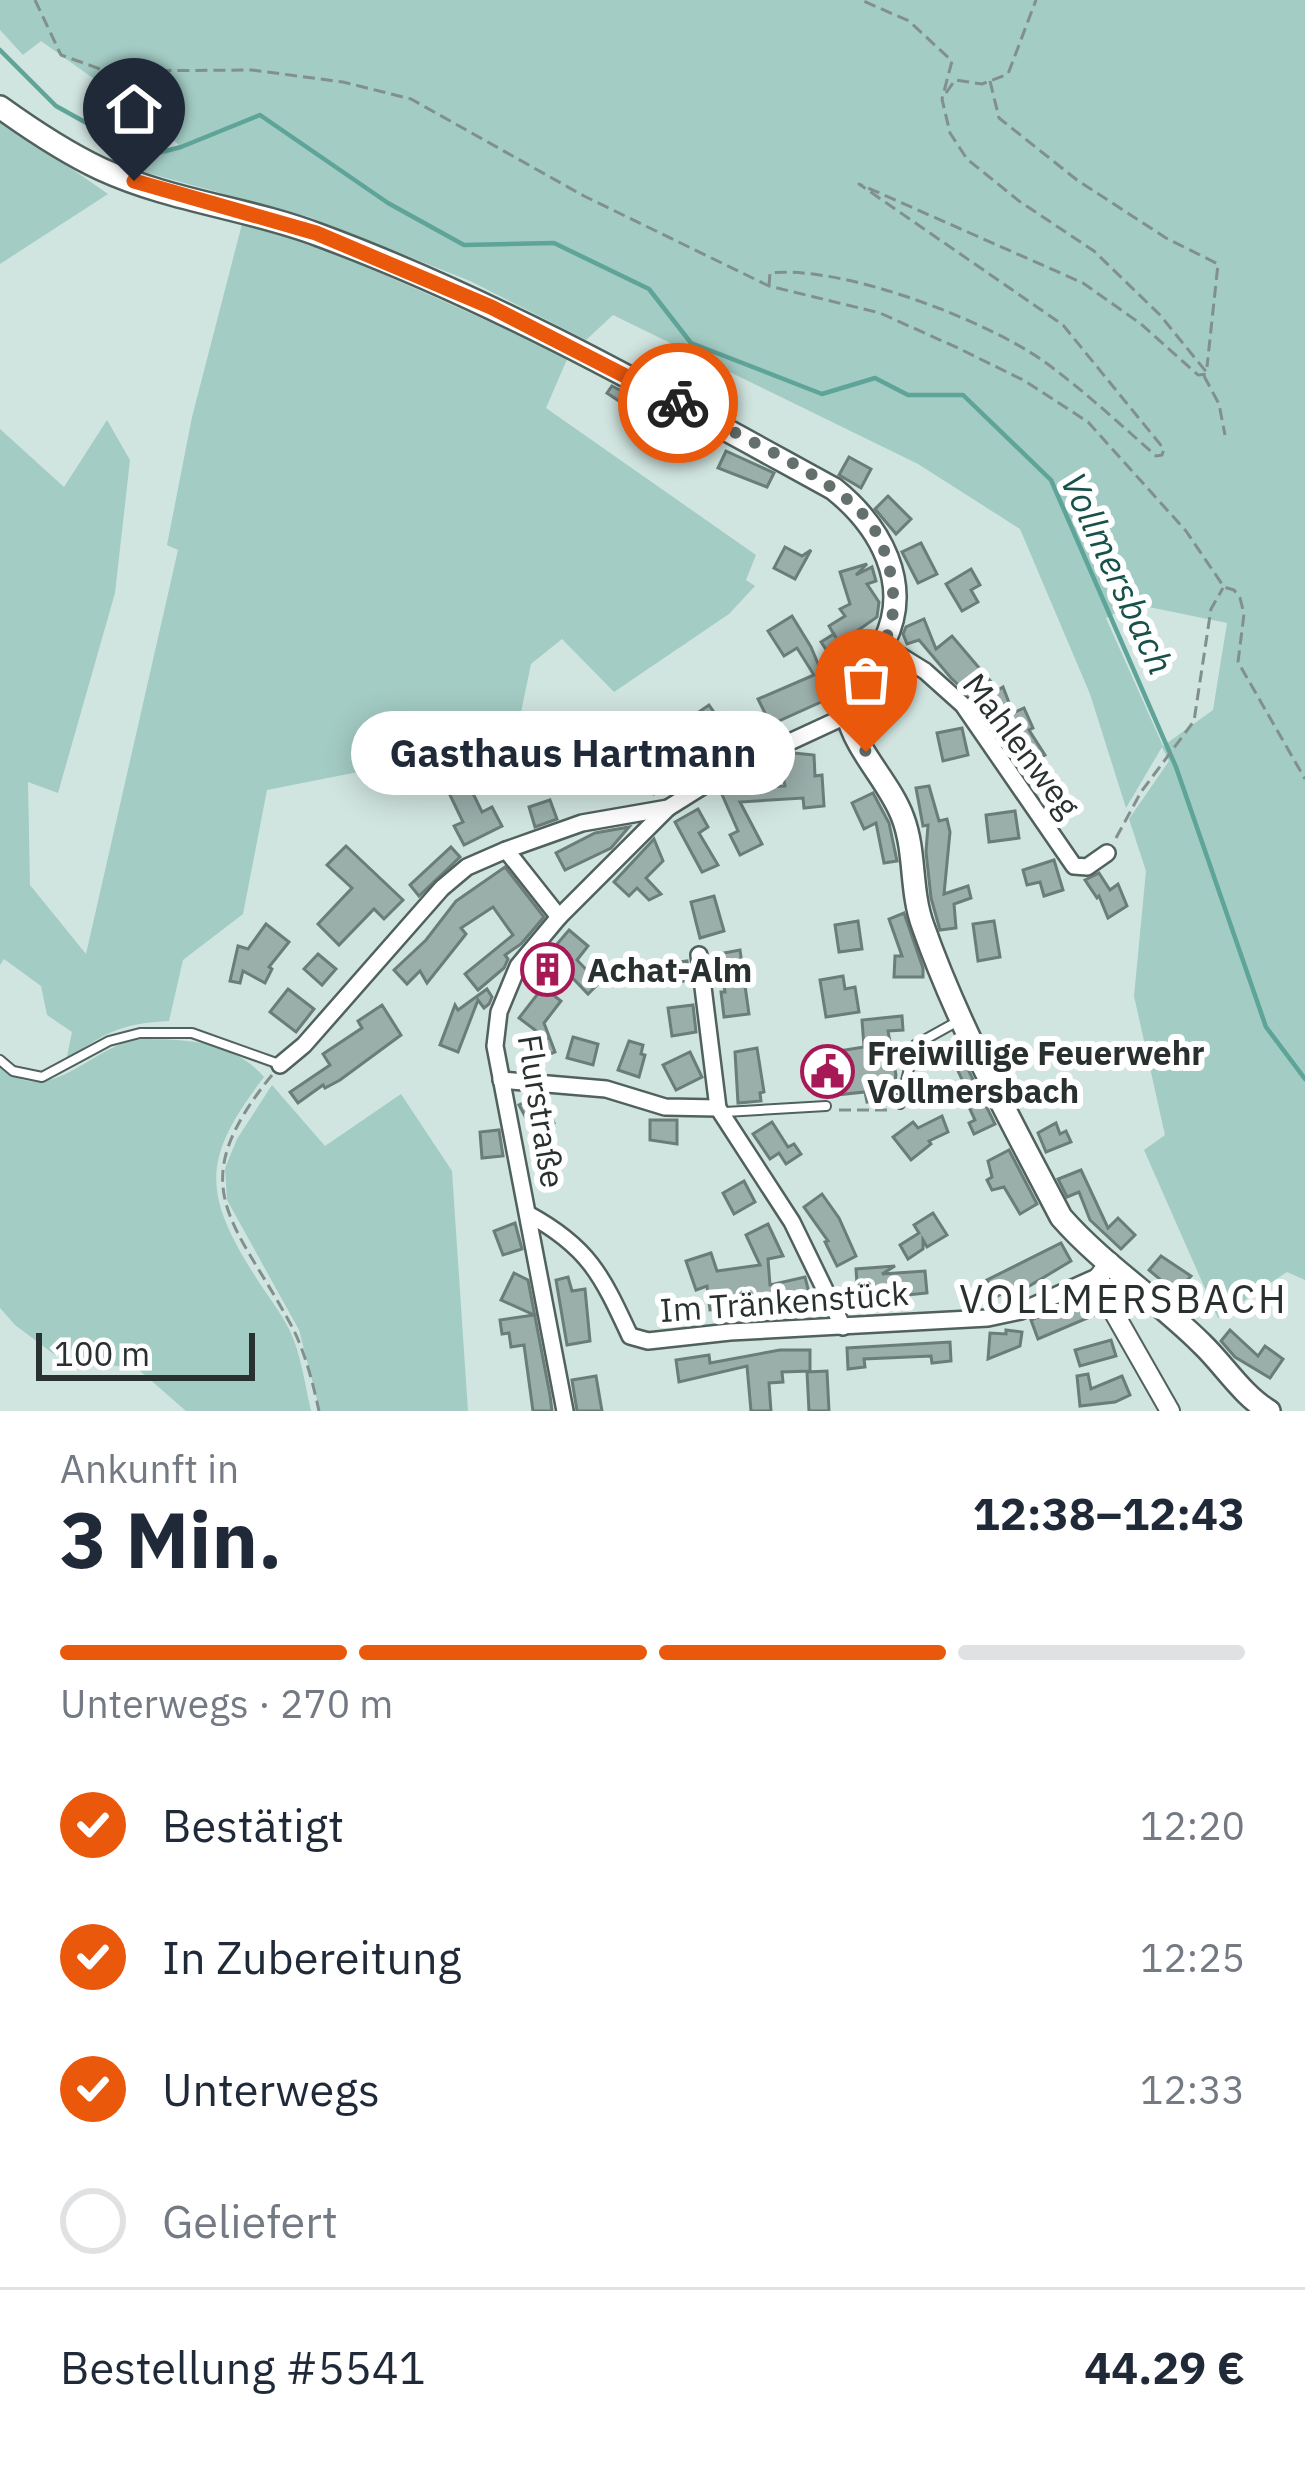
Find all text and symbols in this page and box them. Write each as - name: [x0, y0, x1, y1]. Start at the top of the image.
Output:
- pin: [83, 58, 185, 181]
- icon: home: [101, 76, 167, 142]
- courier: [618, 343, 738, 463]
- icon: bike: [645, 370, 711, 436]
- water label: Vollmersbach: [1051, 465, 1185, 681]
- pin: [815, 629, 917, 752]
- icon: bag: [833, 647, 899, 713]
- street label: Mahlenweg: [954, 664, 1091, 826]
- callout: Gasthaus Hartmann: [350, 710, 794, 794]
- text: Gasthaus Hartmann: [390, 727, 756, 778]
- building icon: Achat-Alm: [520, 941, 576, 997]
- place label: Achat-Alm: [587, 948, 752, 991]
- street label: Flurstraße: [509, 1031, 575, 1191]
- place label: Freiwillige Feuerwehr Vollmersbach: [867, 1031, 1205, 1112]
- public building icon: Freiwillige Feuerwehr Vollmersbach: [800, 1043, 856, 1099]
- street label: Im Tränkenstück: [658, 1271, 910, 1331]
- district label: VOLLMERSBACH: [959, 1273, 1289, 1324]
- scale bar: [36, 1327, 255, 1380]
- text: 100 m: [54, 1332, 150, 1375]
- text: Ankunft in: [60, 1443, 239, 1494]
- text: 12:38–12:43: [973, 1484, 1245, 1542]
- text: 3 Min.: [60, 1488, 282, 1589]
- text: Unterwegs · 270 m: [60, 1678, 393, 1729]
- icon: check: [60, 1792, 126, 1858]
- text: Bestätigt: [162, 1796, 344, 1854]
- text: 12:20: [1140, 1800, 1245, 1851]
- icon: check: [60, 1924, 126, 1990]
- text: In Zubereitung: [162, 1928, 461, 1986]
- text: 12:25: [1140, 1932, 1245, 1983]
- icon: check: [60, 2056, 126, 2122]
- text: Unterwegs: [162, 2060, 380, 2118]
- text: 12:33: [1140, 2064, 1245, 2115]
- text: Geliefert: [162, 2192, 338, 2250]
- text: Bestellung #5541: [60, 2338, 426, 2396]
- text: 44.29 €: [1084, 2338, 1245, 2396]

